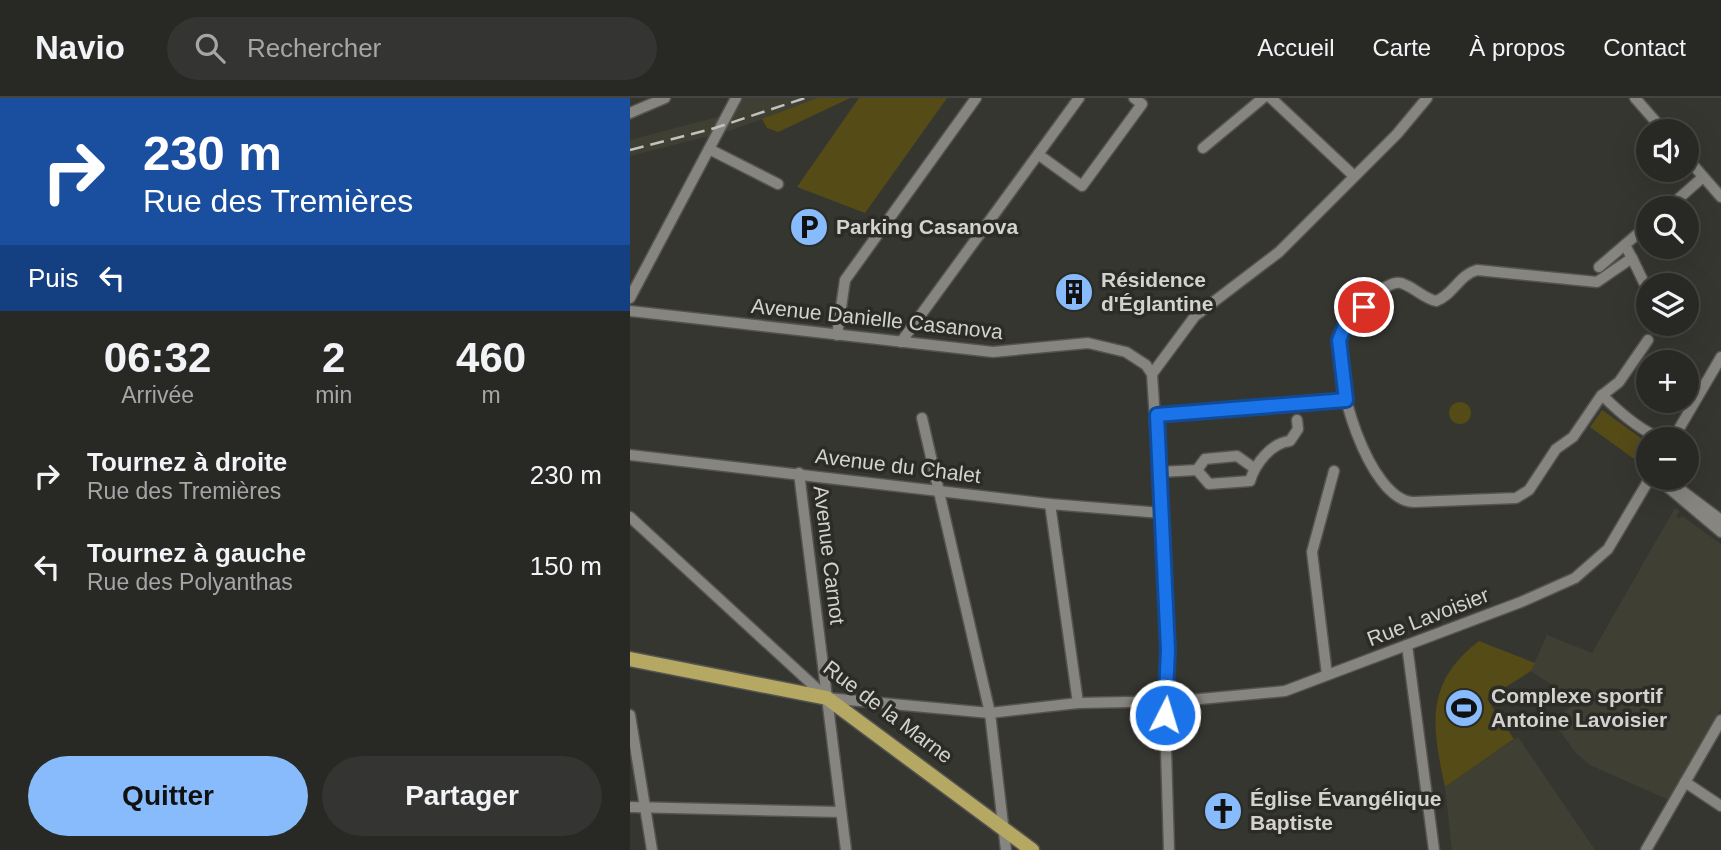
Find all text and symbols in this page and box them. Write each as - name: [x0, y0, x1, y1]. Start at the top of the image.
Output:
- search box: [167, 17, 657, 80]
- text: Navio: [35, 29, 125, 66]
- icon: search: [191, 29, 229, 67]
- text: Rechercher: [247, 33, 381, 63]
- text: Accueil: [1257, 34, 1335, 61]
- text: Carte: [1373, 34, 1431, 61]
- text: À propos: [1469, 34, 1565, 61]
- text: Contact: [1603, 34, 1686, 61]
- map controls: [1636, 119, 1699, 490]
- button: sound: [1636, 119, 1699, 182]
- icon: right: [28, 126, 119, 217]
- text: 230 m: [143, 126, 282, 180]
- text: Rue des Tremières: [143, 183, 413, 219]
- button: search: [1636, 196, 1699, 259]
- parking icon: Parking Casanova: [788, 206, 830, 248]
- place label: Parking Casanova: [836, 215, 1018, 238]
- icon: left: [93, 259, 131, 297]
- text: Puis: [28, 263, 79, 293]
- place label: Résidence d'Églantine: [1101, 268, 1213, 315]
- building icon: Résidence d'Églantine: [1053, 271, 1095, 313]
- button: layers: [1636, 273, 1699, 336]
- pin: [1334, 277, 1394, 337]
- icon: arrive: [1345, 288, 1383, 326]
- street label: Avenue Danielle Casanova: [750, 294, 1004, 343]
- text: 06:32: [104, 334, 211, 381]
- text: 2: [322, 334, 345, 381]
- text: 460: [456, 334, 526, 381]
- button: +: [1636, 350, 1699, 413]
- text: Arrivée: [121, 382, 194, 408]
- text: min: [315, 382, 352, 408]
- text: m: [482, 382, 501, 408]
- button: −: [1636, 427, 1699, 490]
- street label: Avenue du Chalet: [814, 444, 982, 487]
- text: Tournez à droite: [87, 447, 287, 477]
- icon: right: [28, 457, 66, 495]
- text: 230 m: [530, 460, 602, 490]
- text: Rue des Tremières: [87, 478, 281, 504]
- street label: Avenue Carnot: [810, 484, 849, 626]
- text: Tournez à gauche: [87, 538, 306, 568]
- icon: left: [28, 548, 66, 586]
- text: 150 m: [530, 551, 602, 581]
- text: Rue des Polyanthas: [87, 569, 293, 595]
- street label: Rue Lavoisier: [1364, 583, 1492, 650]
- street label: Rue de la Marne: [819, 656, 957, 768]
- position arrow: [1128, 678, 1202, 752]
- place label: Complexe sportif Antoine Lavoisier: [1491, 684, 1667, 731]
- sports icon: Complexe sportif Antoine Lavoisier: [1443, 687, 1485, 729]
- button: Quitter: [28, 756, 308, 836]
- button: Partager: [322, 756, 602, 836]
- place label: Église Évangélique Baptiste: [1250, 787, 1441, 834]
- church icon: Église Évangélique Baptiste: [1202, 790, 1244, 832]

